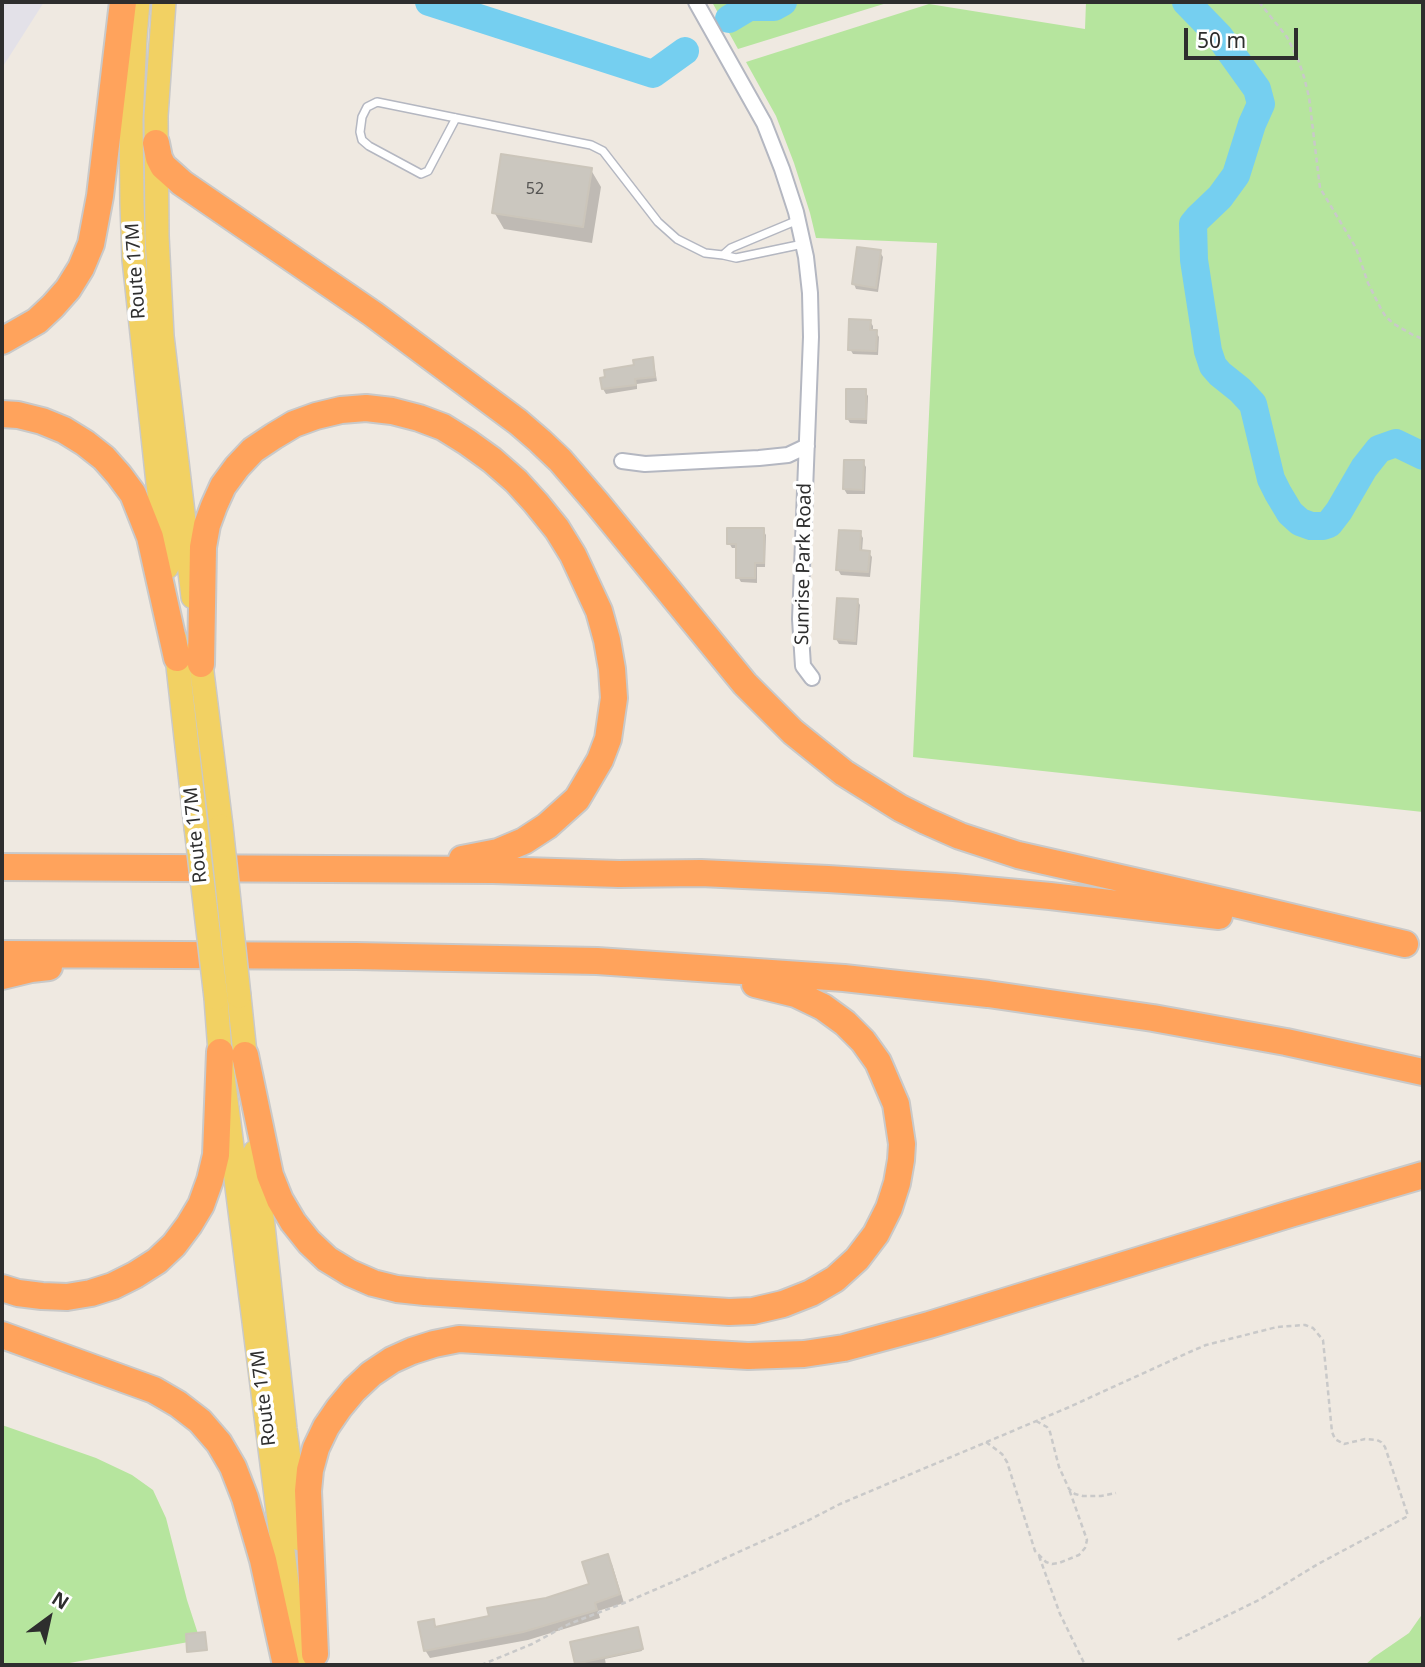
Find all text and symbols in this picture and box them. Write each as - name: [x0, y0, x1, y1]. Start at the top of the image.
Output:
- scale bar: [1187, 14, 1301, 58]
- text: 50 m: [1197, 26, 1246, 54]
- house number: 52: [526, 179, 544, 199]
- street label: Route 17M: [121, 222, 151, 320]
- street label: Sunrise Park Road: [791, 483, 817, 645]
- street label: Route 17M: [180, 786, 212, 884]
- street label: Route 17M: [247, 1349, 281, 1447]
- north arrow: [14, 1583, 84, 1653]
- text: N: [47, 1585, 74, 1615]

